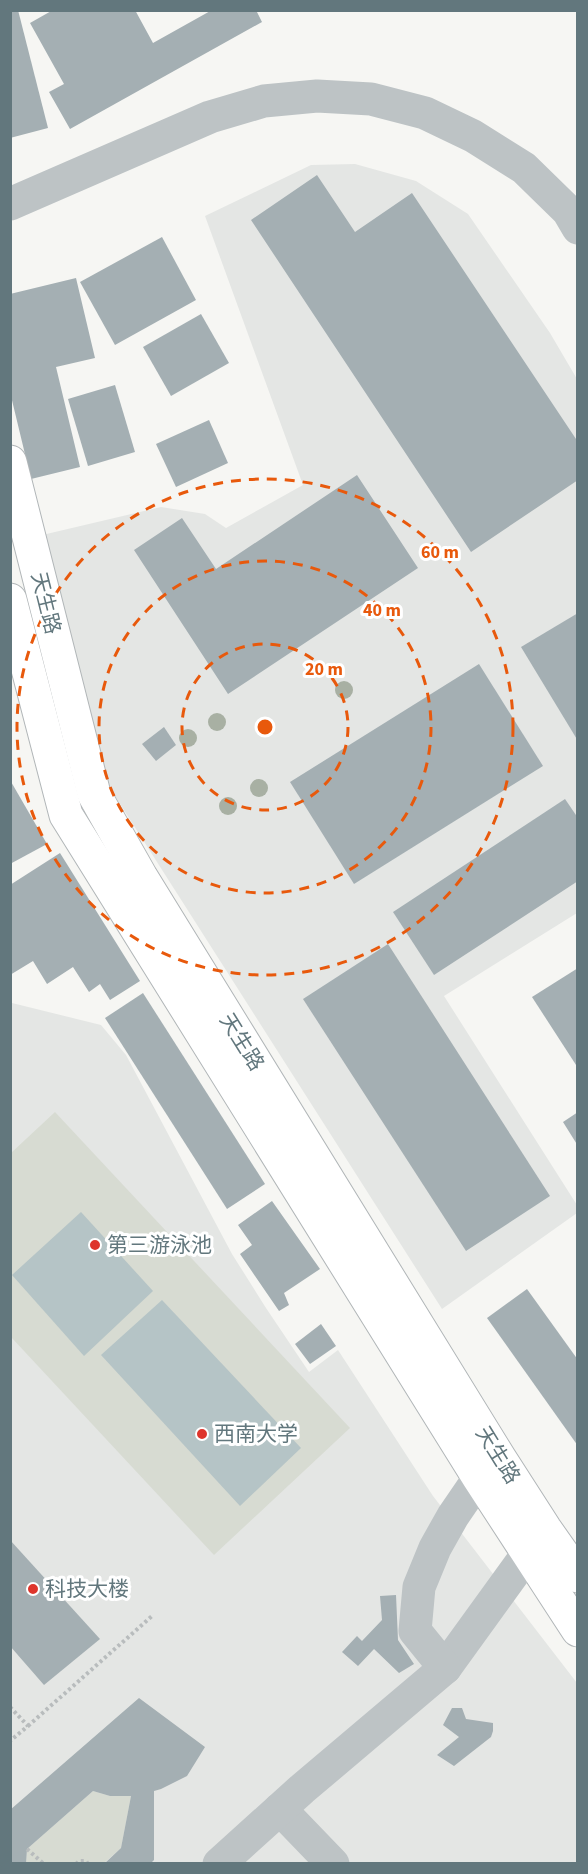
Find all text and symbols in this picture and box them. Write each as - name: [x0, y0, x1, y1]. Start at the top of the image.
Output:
- text: 60 m: [421, 540, 459, 565]
- street label: 天生路: [24, 569, 68, 637]
- text: 40 m: [363, 598, 401, 623]
- text: 20 m: [305, 657, 343, 682]
- centre of rings: [255, 717, 275, 737]
- street label: 天生路: [213, 1007, 271, 1077]
- place label: 第三游泳池: [107, 1230, 212, 1260]
- marker: 第三游泳池: [88, 1238, 102, 1252]
- place label: 西南大学: [214, 1419, 298, 1449]
- street label: 天生路: [469, 1420, 527, 1490]
- marker: 西南大学: [195, 1427, 209, 1441]
- place label: 科技大楼: [45, 1574, 129, 1604]
- marker: 科技大楼: [26, 1582, 40, 1596]

